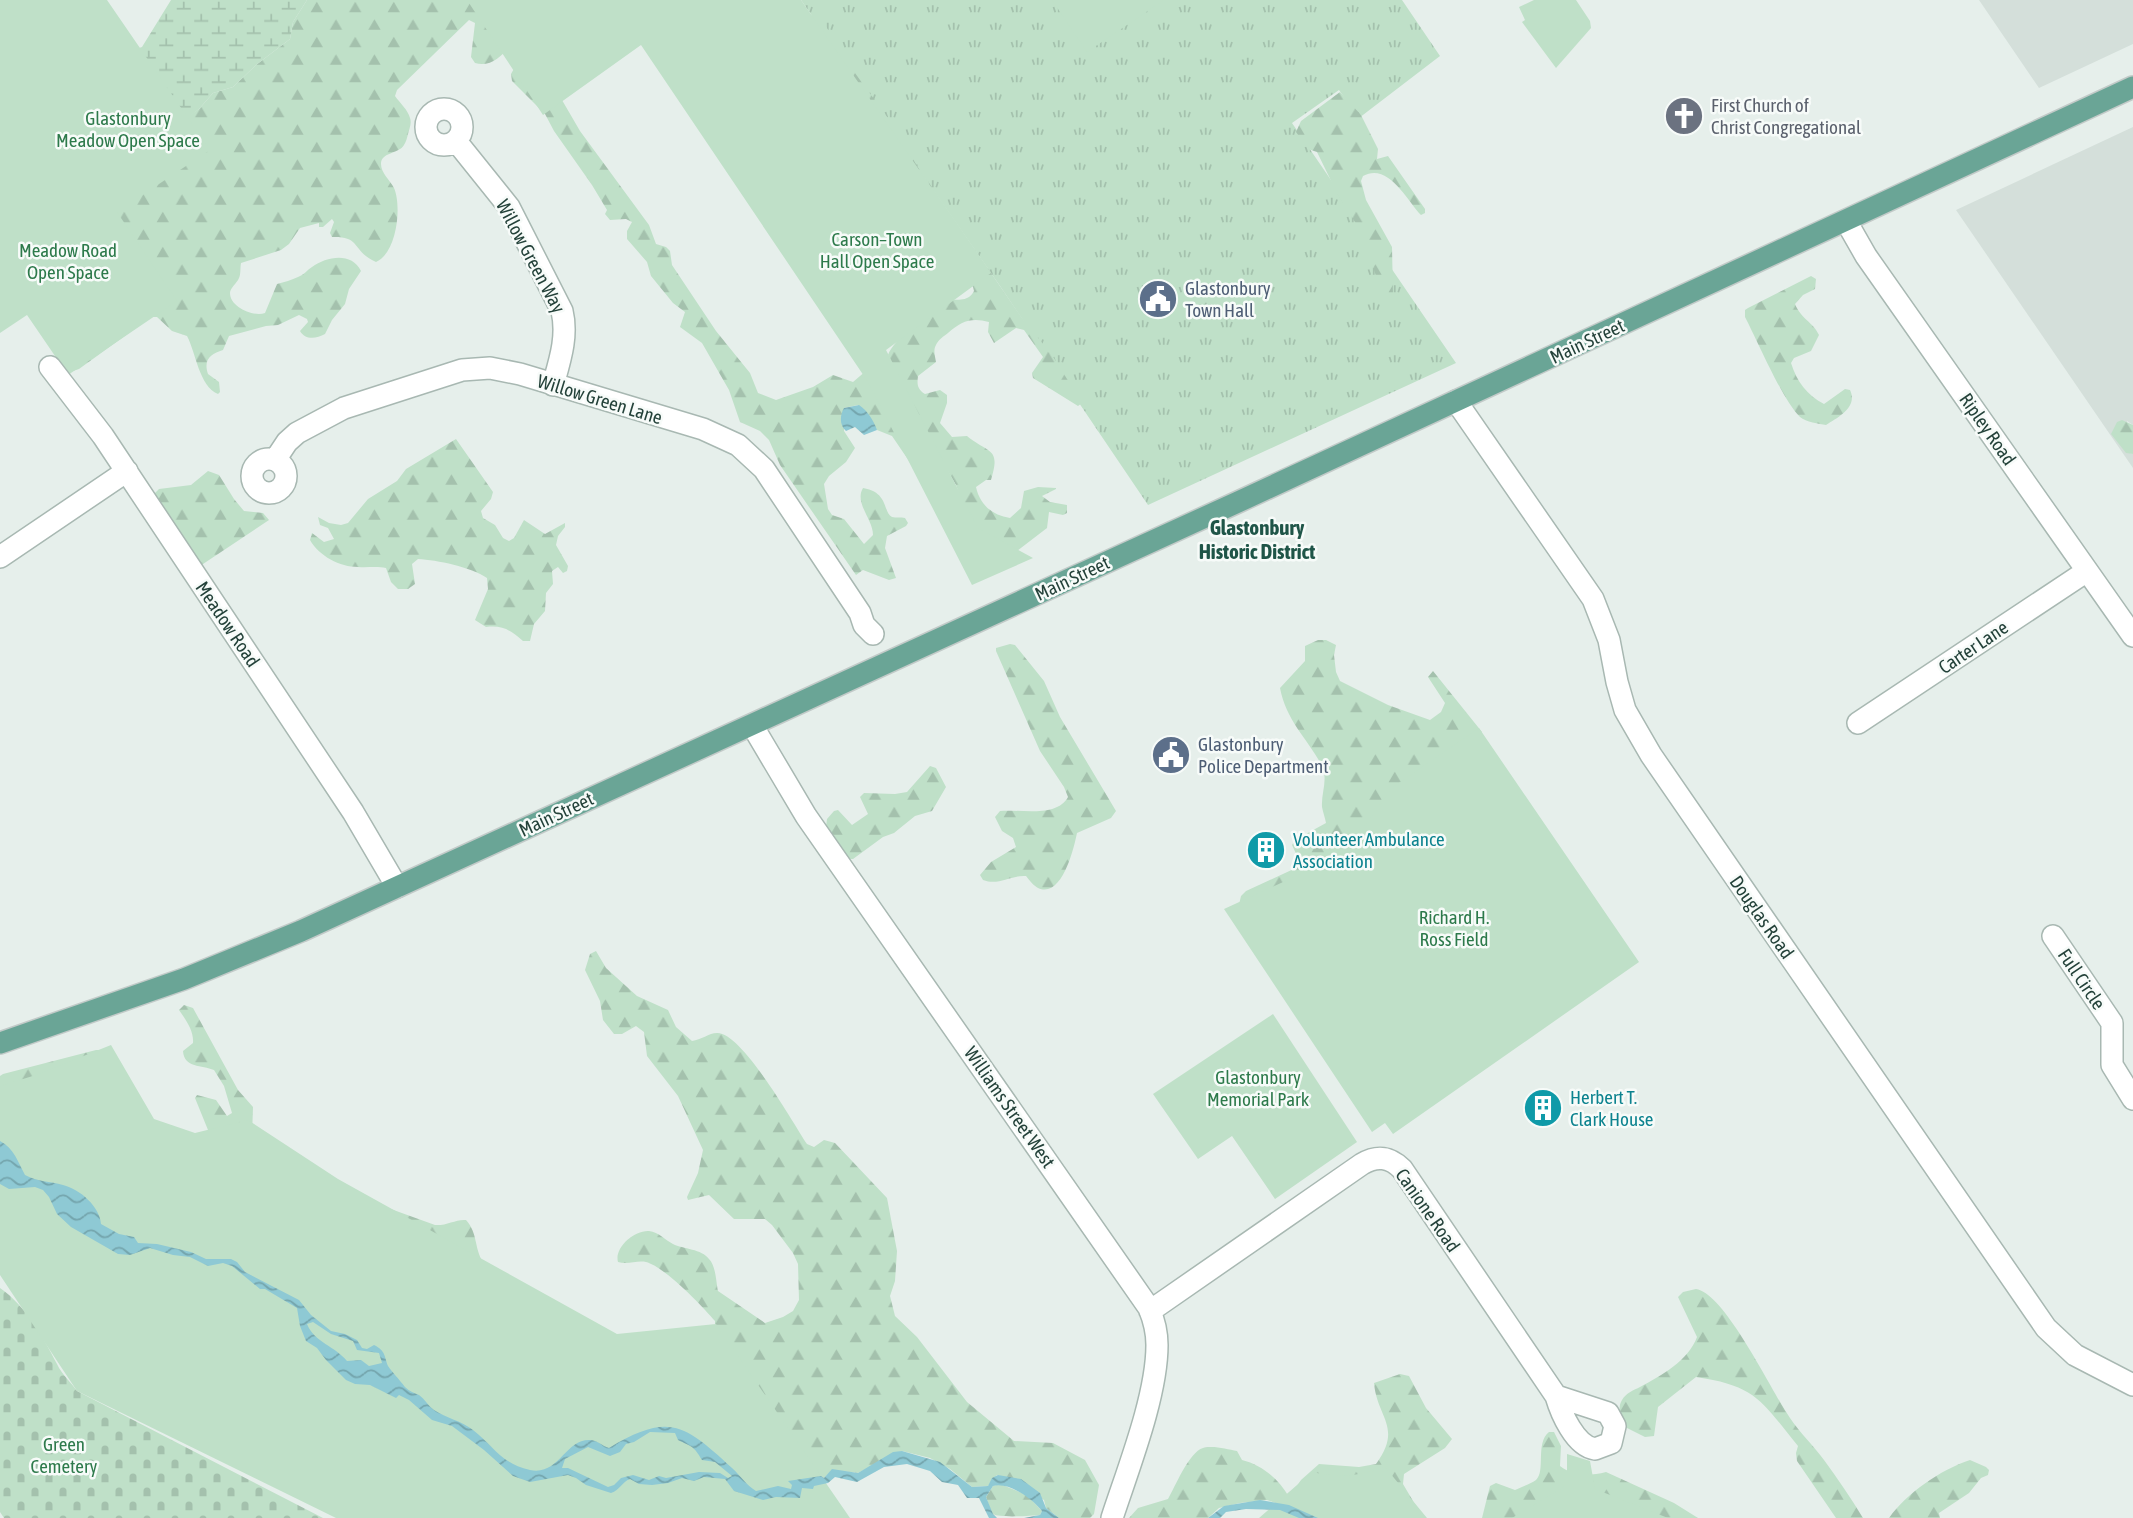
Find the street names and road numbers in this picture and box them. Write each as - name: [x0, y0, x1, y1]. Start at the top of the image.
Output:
- street label: Willow Green Way: [492, 196, 570, 317]
- street label: Main Street: [1546, 314, 1628, 368]
- street label: Willow Green Lane: [535, 370, 665, 428]
- street label: Ripley Road: [1955, 389, 2021, 469]
- street label: Main Street: [1031, 551, 1113, 605]
- street label: Meadow Road: [191, 577, 265, 671]
- street label: Carter Lane: [1934, 616, 2012, 678]
- street label: Main Street: [515, 787, 597, 841]
- street label: Douglas Road: [1725, 871, 1799, 963]
- street label: Full Circle: [2054, 945, 2110, 1013]
- street label: Williams Street West: [960, 1042, 1060, 1172]
- street label: Canione Road: [1391, 1164, 1465, 1256]

